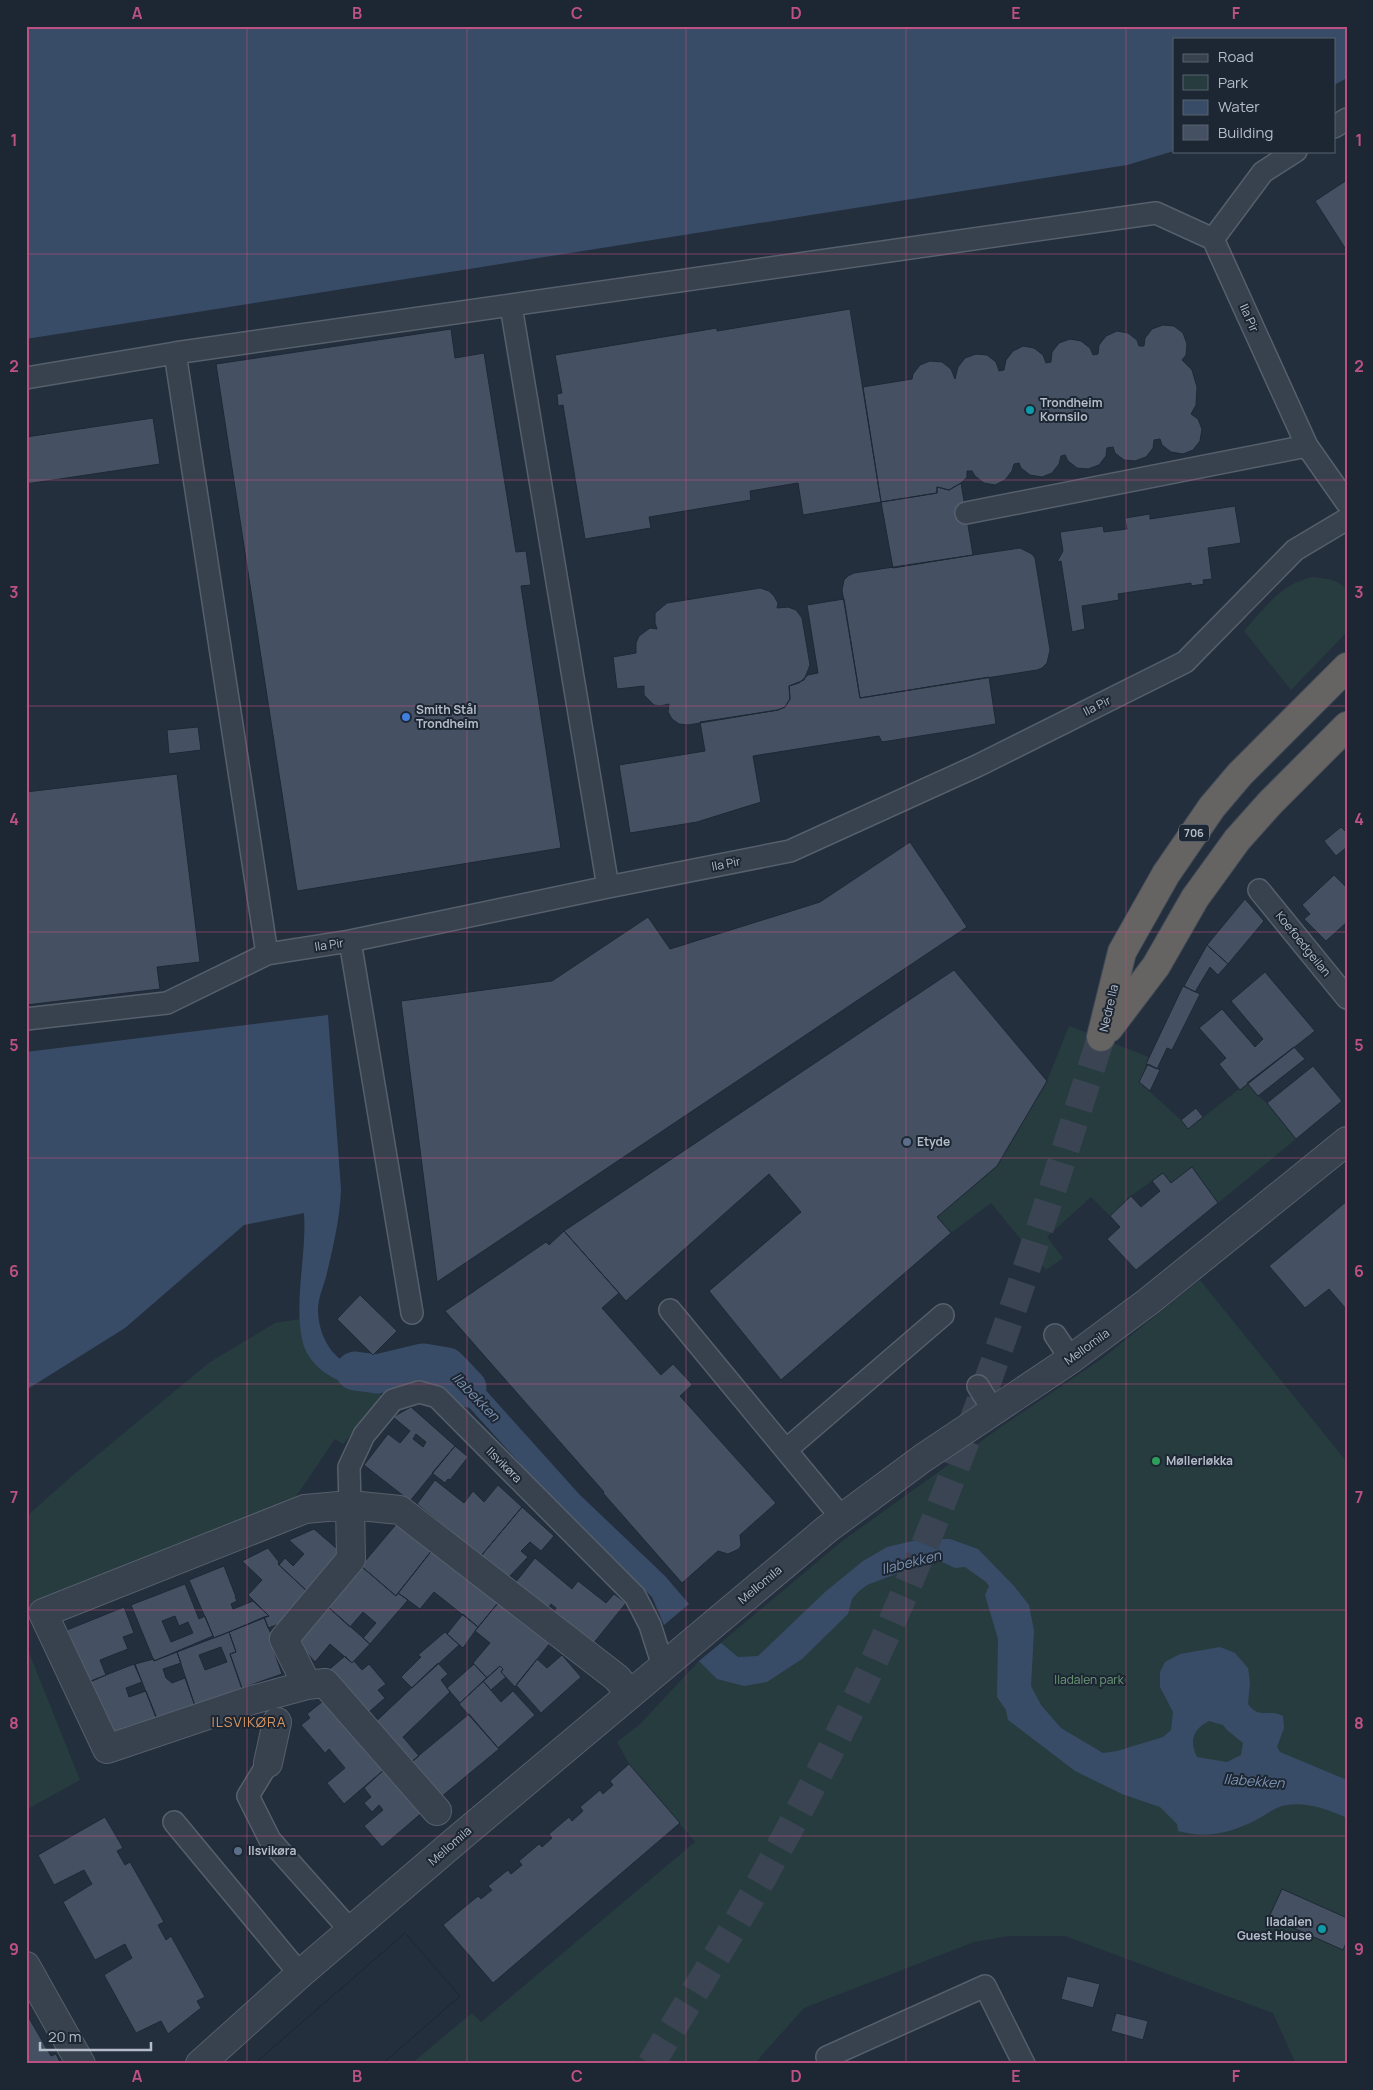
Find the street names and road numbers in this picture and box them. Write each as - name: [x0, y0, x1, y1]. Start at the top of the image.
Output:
- street label: Ila Pir: [1236, 301, 1263, 335]
- street label: Ila Pir: [1080, 691, 1114, 720]
- road number: 706: [1179, 824, 1209, 841]
- street label: Ila Pir: [710, 852, 742, 875]
- street label: Koefoedgeilan: [1272, 907, 1335, 980]
- street label: Ila Pir: [313, 934, 345, 955]
- street label: Nedre Ila: [1095, 982, 1122, 1033]
- street label: Mellomila: [1061, 1324, 1113, 1369]
- street label: Ilsvikøra: [483, 1443, 526, 1486]
- street label: Mellomila: [734, 1561, 785, 1608]
- street label: Mellomila: [424, 1822, 475, 1869]

